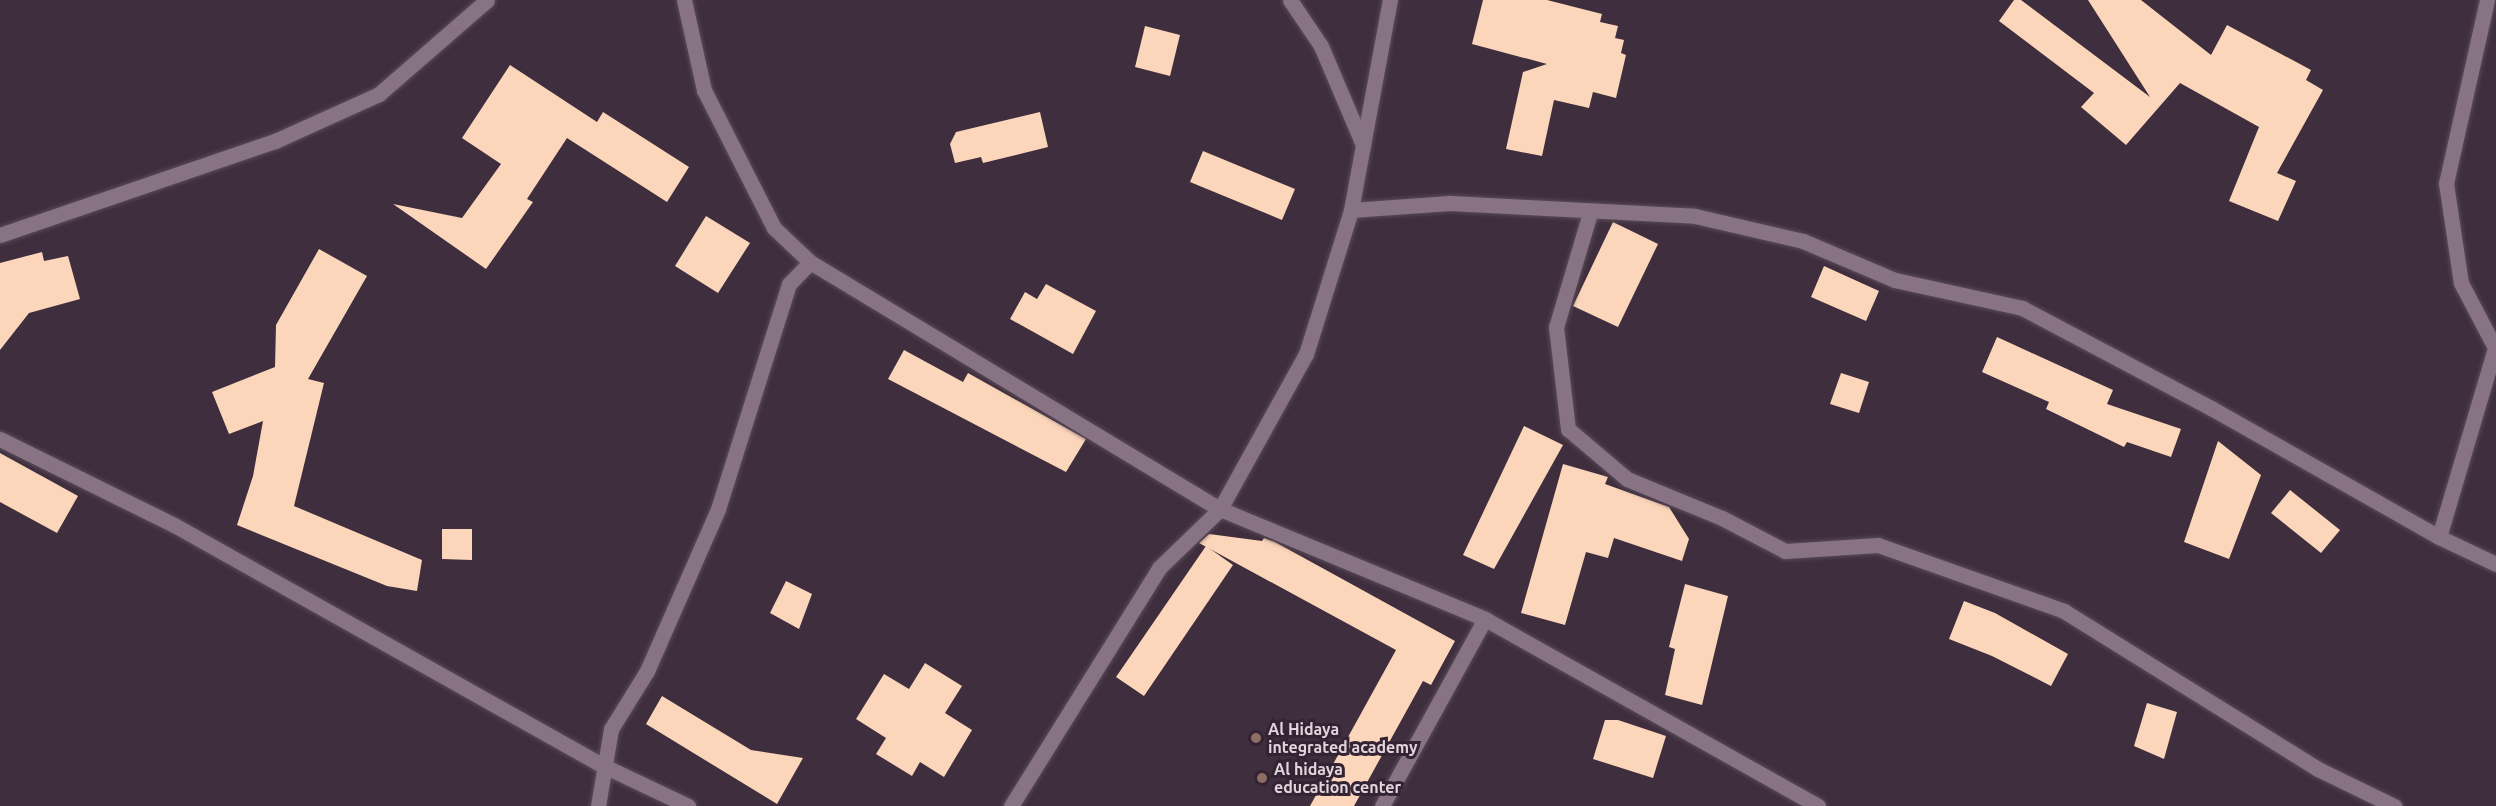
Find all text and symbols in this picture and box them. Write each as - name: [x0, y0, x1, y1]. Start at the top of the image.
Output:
- place label: Al Hidaya integrated academy: [1268, 719, 1417, 757]
- marker: Al Hidaya integrated academy: [1249, 731, 1263, 745]
- place label: Al hidaya education center: [1274, 759, 1401, 797]
- marker: Al hidaya education center: [1255, 771, 1269, 785]

